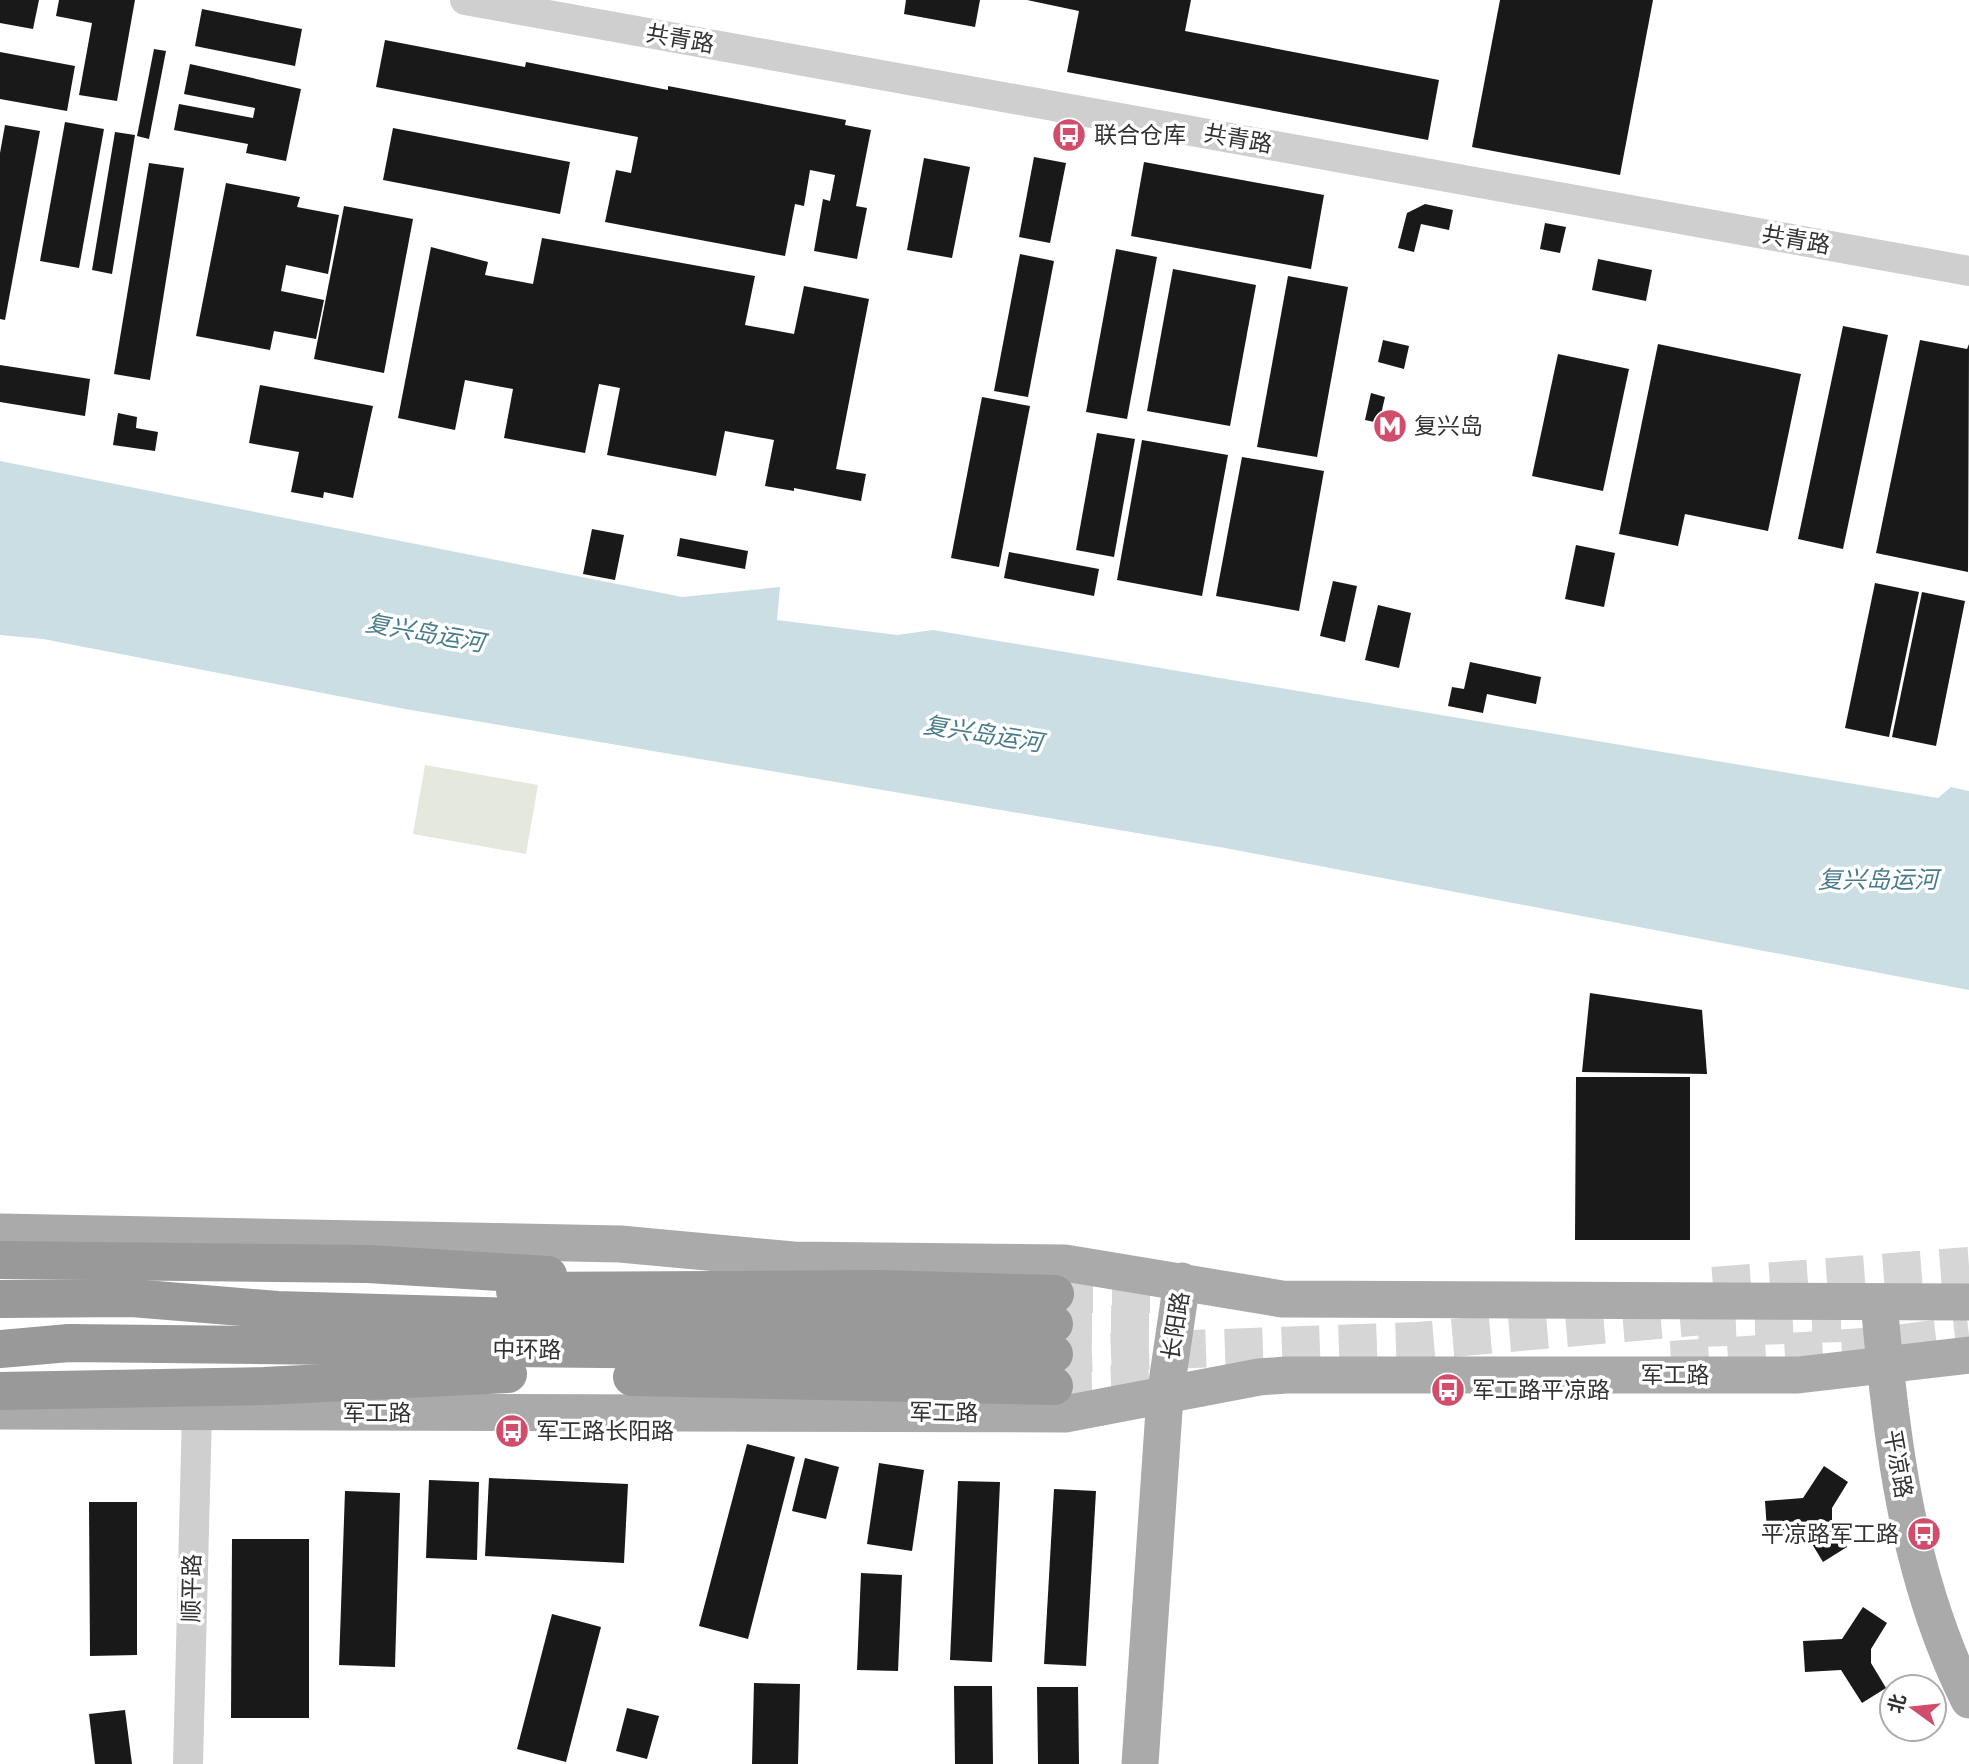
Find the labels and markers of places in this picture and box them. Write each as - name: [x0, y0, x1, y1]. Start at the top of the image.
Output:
- bus stop icon: 联合仓库: [1050, 116, 1088, 154]
- place label: 联合仓库: [1094, 122, 1186, 149]
- metro station icon: 复兴岛: [1371, 407, 1409, 445]
- place label: 复兴岛: [1414, 413, 1483, 440]
- bus stop icon: 军工路平凉路: [1429, 1371, 1467, 1409]
- place label: 军工路平凉路: [1472, 1377, 1610, 1404]
- bus stop icon: 军工路长阳路: [493, 1412, 531, 1450]
- place label: 军工路长阳路: [536, 1418, 674, 1445]
- bus stop icon: 平凉路军工路: [1905, 1515, 1943, 1553]
- place label: 平凉路军工路: [1761, 1521, 1899, 1548]

